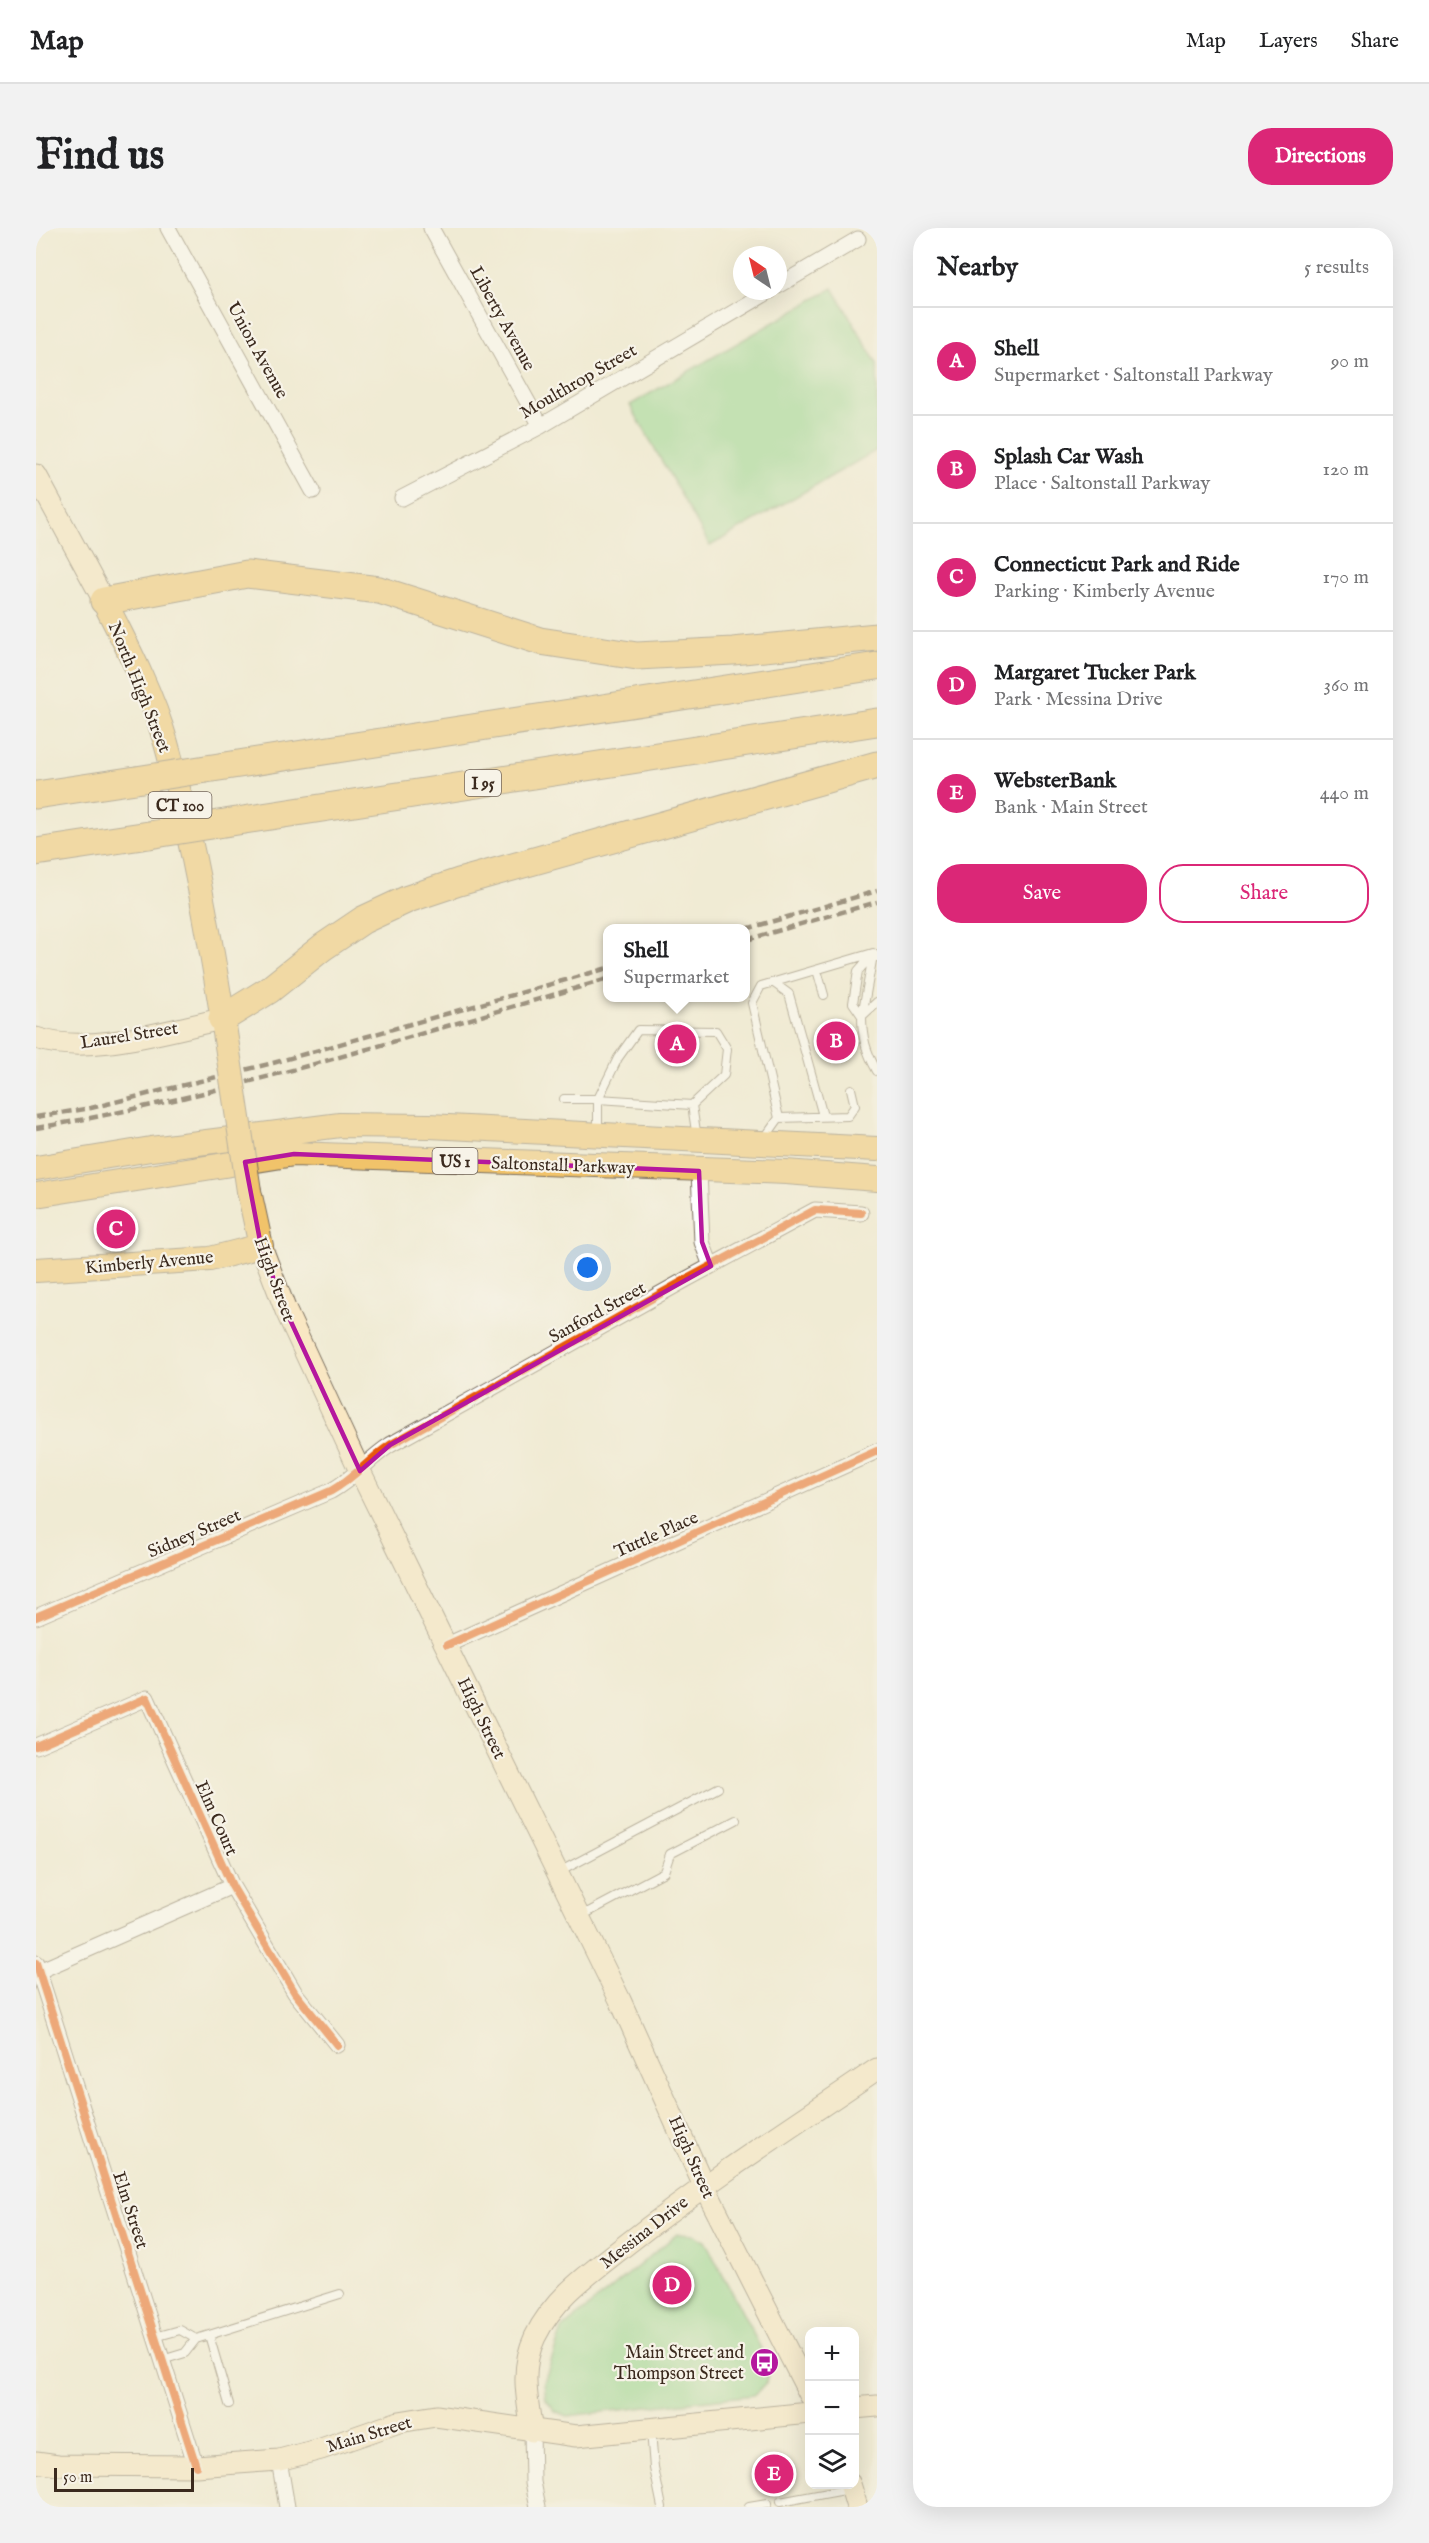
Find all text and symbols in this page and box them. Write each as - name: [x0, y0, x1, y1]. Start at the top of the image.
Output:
- text: Map: [30, 24, 84, 59]
- text: Map: [1186, 28, 1226, 55]
- text: Layers: [1259, 28, 1318, 55]
- text: Share: [1351, 28, 1399, 55]
- button: Directions: [1248, 128, 1393, 185]
- text: Find us: [36, 130, 164, 183]
- north arrow: [733, 246, 787, 300]
- text: Nearby: [937, 251, 1018, 284]
- text: 5 results: [1304, 255, 1369, 280]
- street label: Liberty Avenue: [464, 262, 540, 375]
- street label: Union Avenue: [221, 298, 293, 403]
- text: Shell: [994, 335, 1039, 363]
- street label: Moulthrop Street: [516, 340, 641, 425]
- text: A: [950, 349, 963, 374]
- text: 90 m: [1331, 349, 1369, 374]
- text: Supermarket · Saltonstall Parkway: [994, 363, 1273, 388]
- text: Splash Car Wash: [994, 443, 1144, 471]
- text: B: [950, 457, 963, 482]
- text: 120 m: [1323, 457, 1369, 482]
- text: Place · Saltonstall Parkway: [994, 471, 1210, 496]
- text: Connecticut Park and Ride: [994, 551, 1240, 579]
- text: C: [949, 565, 964, 590]
- text: 170 m: [1323, 565, 1369, 590]
- text: Parking · Kimberly Avenue: [994, 579, 1215, 604]
- street label: North High Street: [102, 619, 175, 756]
- text: Margaret Tucker Park: [994, 659, 1196, 687]
- text: D: [948, 673, 965, 698]
- text: 360 m: [1323, 673, 1369, 698]
- text: Park · Messina Drive: [994, 687, 1163, 712]
- text: WebsterBank: [994, 767, 1116, 795]
- road number: I 95: [465, 770, 501, 796]
- text: E: [950, 781, 963, 806]
- text: 440 m: [1320, 781, 1369, 806]
- road number: CT 100: [148, 792, 212, 818]
- text: Bank · Main Street: [994, 795, 1148, 820]
- button: Save: [937, 864, 1147, 923]
- button: Share: [1159, 864, 1369, 923]
- popup: [603, 924, 750, 1002]
- text: Shell: [624, 937, 669, 965]
- text: Supermarket: [624, 965, 729, 990]
- street label: Laurel Street: [79, 1017, 180, 1056]
- pin: B: [816, 1018, 856, 1064]
- pin: A: [658, 1022, 696, 1066]
- road number: US 1: [432, 1148, 478, 1174]
- street label: Saltonstall Parkway: [491, 1152, 635, 1181]
- pin: C: [96, 1206, 136, 1252]
- street label: High Street: [248, 1234, 299, 1325]
- street label: Kimberly Avenue: [84, 1246, 214, 1281]
- your location: [573, 1253, 602, 1282]
- street label: Sanford Street: [545, 1277, 650, 1349]
- street label: Sidney Street: [145, 1504, 245, 1564]
- street label: Tuttle Place: [611, 1507, 702, 1564]
- street label: High Street: [451, 1674, 510, 1763]
- street label: Elm Court: [189, 1777, 242, 1860]
- street label: High Street: [662, 2113, 719, 2203]
- street label: Elm Street: [106, 2169, 153, 2252]
- street label: Messina Drive: [596, 2192, 694, 2275]
- pin: D: [652, 2262, 692, 2308]
- map controls: [805, 2327, 859, 2489]
- button: +: [805, 2327, 859, 2381]
- place label: Main Street and Thompson Street: [614, 2342, 744, 2386]
- bus stop icon: Main Street and Thompson Street: [749, 2346, 781, 2378]
- button: −: [805, 2381, 859, 2435]
- street label: Main Street: [324, 2412, 415, 2459]
- button: layers: [805, 2435, 859, 2489]
- pin: E: [754, 2452, 794, 2496]
- scale bar: [54, 2465, 194, 2492]
- text: 50 m: [63, 2468, 92, 2488]

